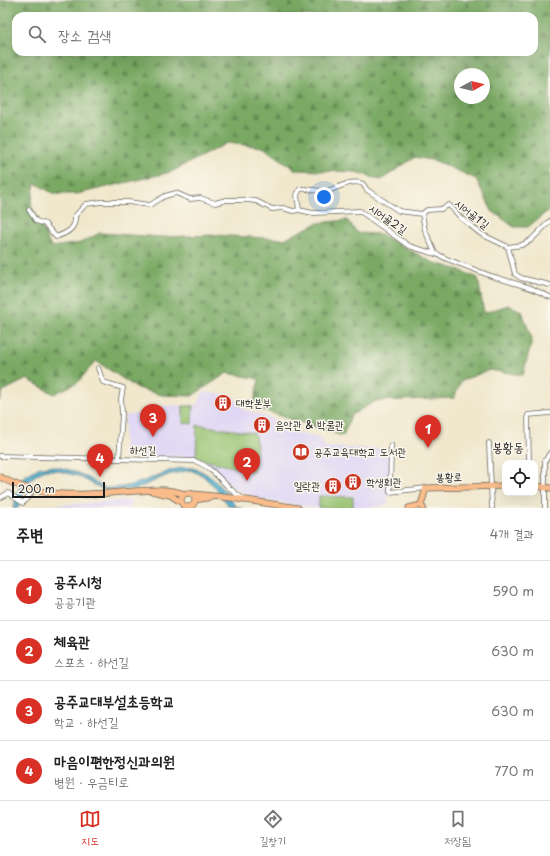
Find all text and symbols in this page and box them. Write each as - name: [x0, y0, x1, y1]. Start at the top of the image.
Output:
- search box: [12, 12, 538, 56]
- icon: search: [26, 23, 48, 45]
- text: 장소 검색: [58, 23, 111, 46]
- north arrow: [454, 68, 490, 104]
- your location: [314, 187, 334, 207]
- street label: 시어골1길: [451, 194, 494, 233]
- street label: 시어골2길: [366, 199, 411, 238]
- building icon: 대학본부: [213, 393, 233, 413]
- place label: 대학본부: [236, 394, 272, 411]
- pin: 3: [140, 404, 166, 437]
- building icon: 음악관 & 박물관: [252, 415, 272, 435]
- pin: 1: [415, 415, 441, 448]
- place label: 음악관 & 박물관: [275, 416, 344, 433]
- district label: 봉황동: [492, 437, 524, 456]
- street label: 하선길: [130, 441, 157, 458]
- library icon: 공주교육대학교 도서관: [291, 442, 311, 462]
- place label: 공주교육대학교 도서관: [314, 443, 406, 460]
- pin: 4: [87, 444, 113, 477]
- pin: 2: [234, 448, 260, 481]
- map controls: [502, 460, 538, 496]
- button: locate: [502, 460, 538, 496]
- street label: 봉황로: [436, 468, 463, 485]
- building icon: 학생회관: [343, 472, 363, 492]
- place label: 학생회관: [366, 473, 402, 490]
- building icon: 일락관: [323, 476, 343, 496]
- place label: 일락관: [293, 477, 320, 494]
- scale bar: [12, 480, 105, 499]
- text: 200 m: [18, 480, 55, 497]
- text: 주변: [16, 521, 43, 547]
- text: 4개 결과: [490, 524, 534, 543]
- text: 공주시청: [54, 569, 102, 592]
- text: 1: [26, 581, 32, 600]
- text: 590 m: [492, 581, 534, 600]
- text: 공공기관: [54, 592, 96, 611]
- text: 체육관: [54, 629, 90, 652]
- text: 2: [24, 641, 34, 660]
- text: 630 m: [491, 641, 534, 660]
- text: 스포츠 · 하선길: [54, 652, 129, 671]
- text: 공주교대부설초등학교: [54, 689, 175, 712]
- text: 3: [25, 701, 33, 720]
- text: 630 m: [491, 701, 534, 720]
- text: 학교 · 하선길: [54, 712, 119, 731]
- text: 마음이편한정신과의원: [54, 749, 175, 772]
- text: 4: [25, 761, 33, 780]
- text: 770 m: [494, 761, 534, 780]
- text: 병원 · 우금티로: [54, 772, 129, 791]
- tab: 지도: [79, 808, 101, 849]
- tab: 길찾기: [259, 808, 286, 849]
- tab: 저장됨: [444, 808, 471, 849]

